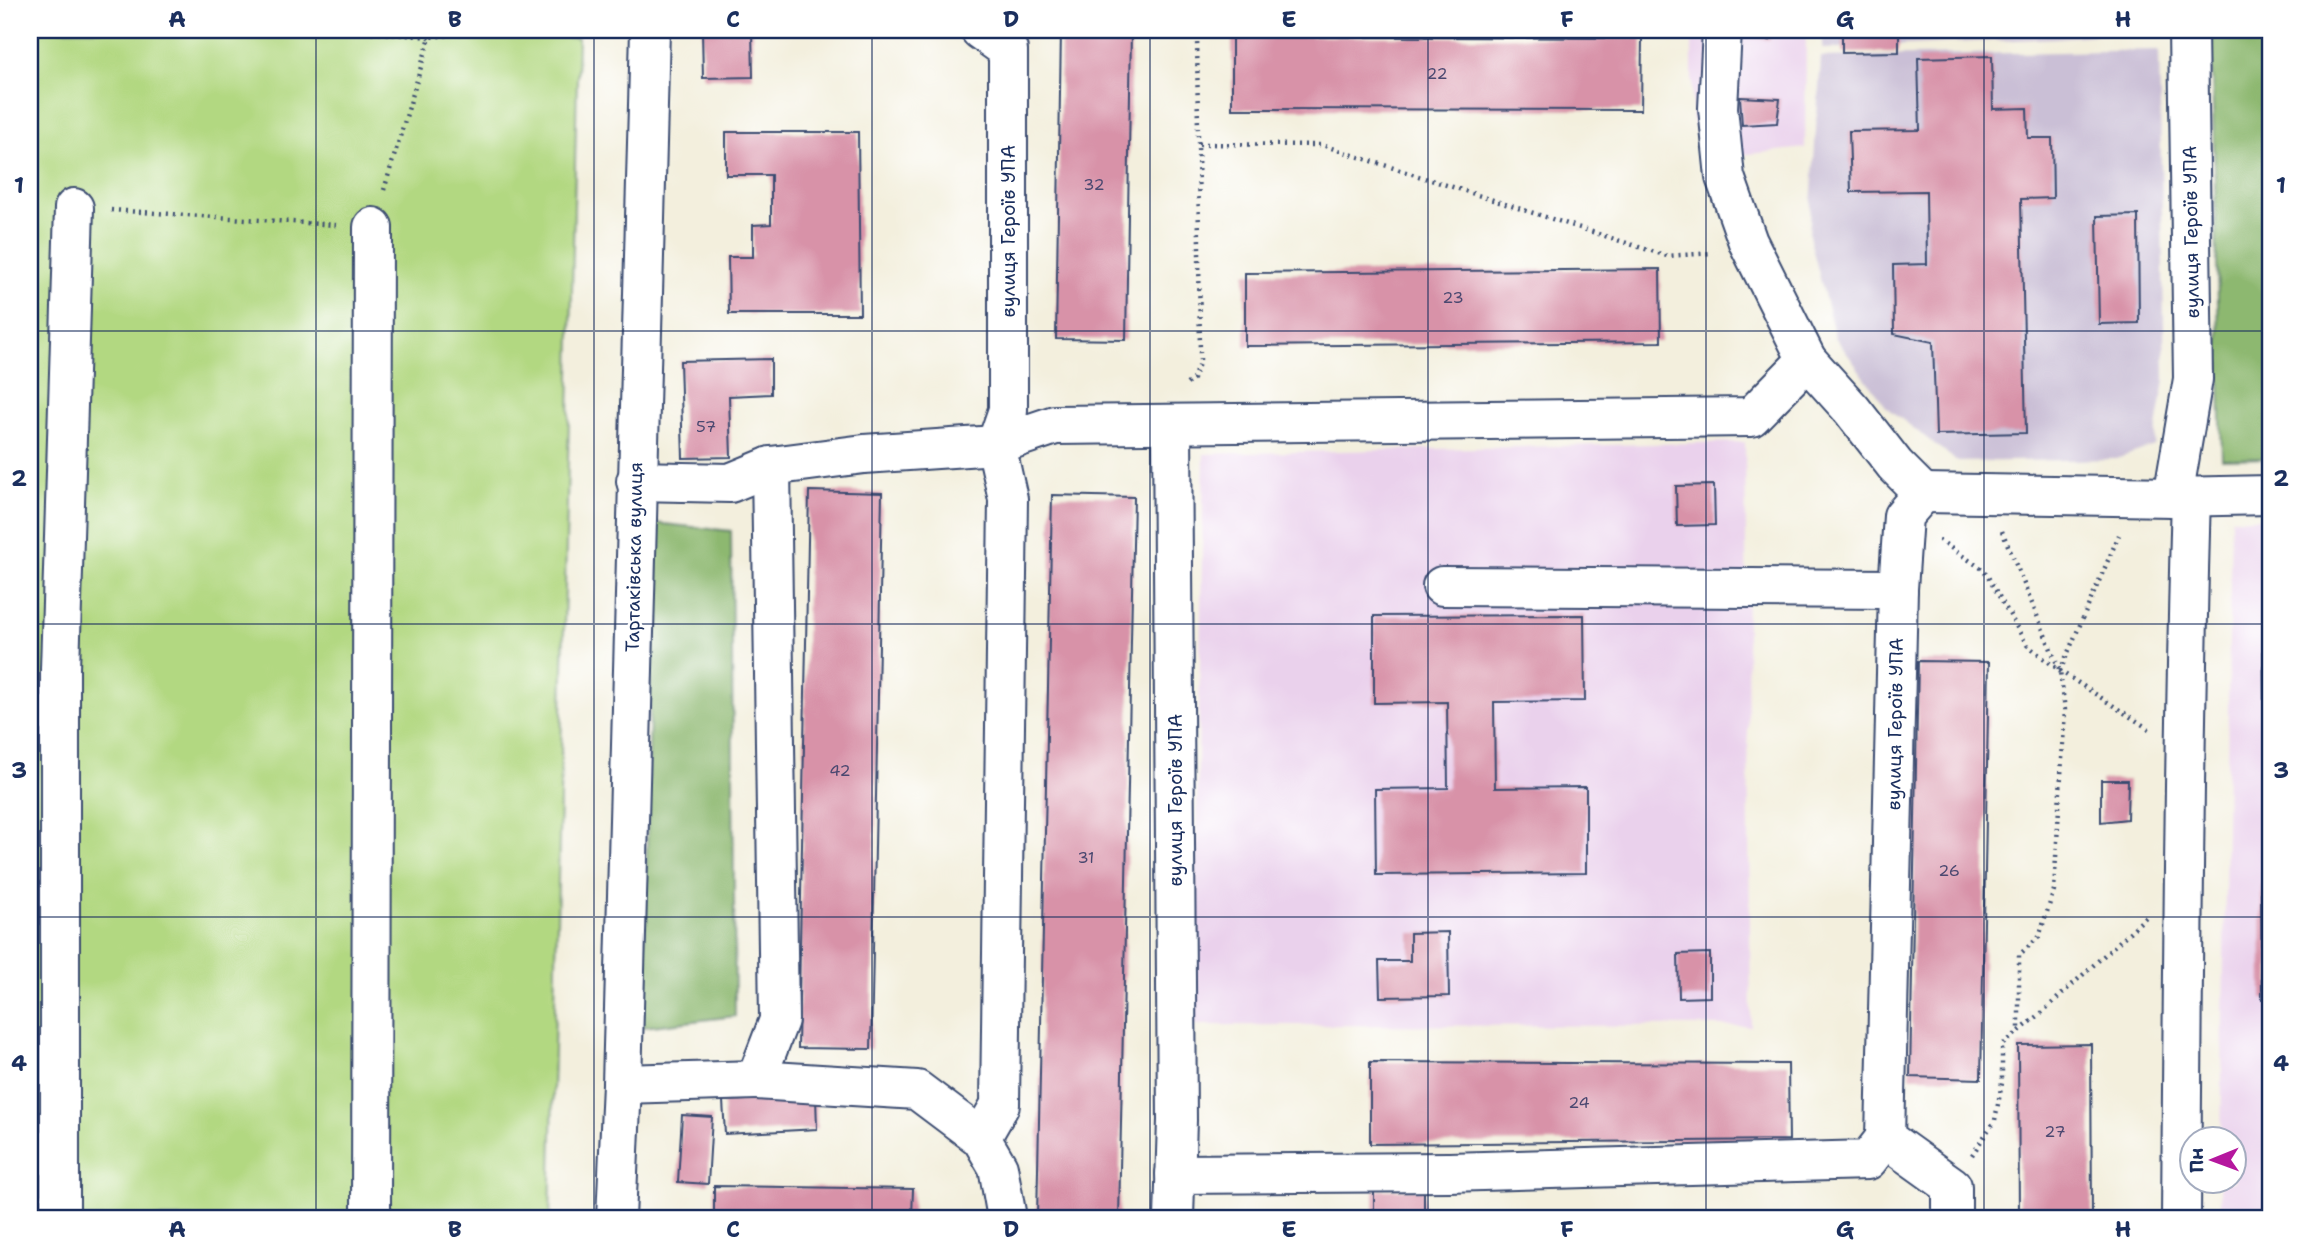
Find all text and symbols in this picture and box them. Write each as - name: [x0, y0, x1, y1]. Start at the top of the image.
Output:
- text: A: [168, 4, 186, 34]
- text: B: [448, 4, 462, 34]
- text: C: [726, 4, 740, 34]
- text: D: [1003, 4, 1019, 34]
- text: E: [1281, 4, 1297, 34]
- text: F: [1560, 4, 1574, 34]
- text: G: [1836, 4, 1855, 34]
- text: H: [2115, 4, 2131, 34]
- house number: 22: [1426, 63, 1448, 84]
- street label: вулиця Героїв УПА: [996, 144, 1021, 317]
- street label: вулиця Героїв УПА: [2177, 145, 2205, 319]
- text: 1: [14, 170, 24, 200]
- text: 1: [2276, 170, 2286, 200]
- house number: 32: [1083, 174, 1105, 195]
- house number: 23: [1442, 287, 1464, 308]
- house number: 57: [696, 416, 716, 437]
- street label: Тартаківська вулиця: [620, 462, 648, 652]
- text: 2: [11, 463, 27, 493]
- text: 2: [2273, 463, 2289, 493]
- street label: вулиця Героїв УПА: [1881, 637, 1909, 811]
- street label: вулиця Героїв УПА: [1163, 713, 1188, 886]
- text: 3: [11, 755, 27, 785]
- text: 3: [2273, 755, 2289, 785]
- house number: 42: [829, 760, 851, 781]
- house number: 31: [1077, 847, 1095, 868]
- house number: 26: [1938, 860, 1960, 881]
- text: 4: [11, 1048, 27, 1078]
- text: 4: [2273, 1048, 2289, 1078]
- house number: 24: [1568, 1092, 1590, 1113]
- house number: 27: [2044, 1121, 2066, 1142]
- north arrow: [2178, 1126, 2248, 1196]
- text: Пн: [2184, 1148, 2209, 1173]
- text: A: [168, 1214, 186, 1244]
- text: B: [448, 1214, 462, 1244]
- text: C: [726, 1214, 740, 1244]
- text: D: [1003, 1214, 1019, 1244]
- text: E: [1281, 1214, 1297, 1244]
- text: F: [1560, 1214, 1574, 1244]
- text: G: [1836, 1214, 1855, 1244]
- text: H: [2115, 1214, 2131, 1244]

